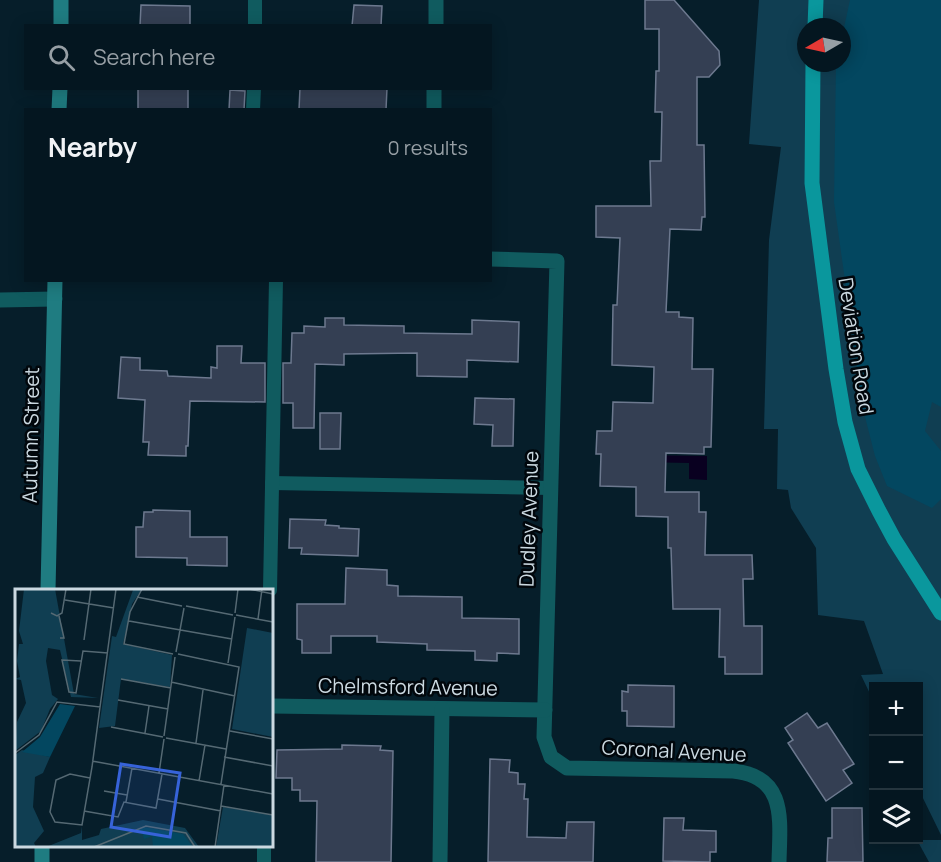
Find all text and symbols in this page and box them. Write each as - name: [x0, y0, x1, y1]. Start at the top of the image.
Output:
- north arrow: [797, 18, 851, 72]
- search box: [24, 24, 492, 90]
- icon: search: [45, 41, 78, 74]
- text: Search here: [93, 42, 215, 72]
- text: Nearby: [48, 129, 137, 165]
- text: 0 results: [388, 134, 468, 161]
- street label: Deviation Road: [832, 275, 881, 416]
- street label: Autumn Street: [16, 367, 45, 503]
- street label: Dudley Avenue: [513, 450, 544, 588]
- inset map: [15, 589, 273, 847]
- street label: Chelmsford Avenue: [318, 671, 498, 702]
- map controls: [869, 682, 923, 844]
- button: +: [869, 682, 923, 736]
- street label: Coronal Avenue: [601, 733, 747, 768]
- button: −: [869, 736, 923, 790]
- button: layers: [869, 790, 923, 844]

